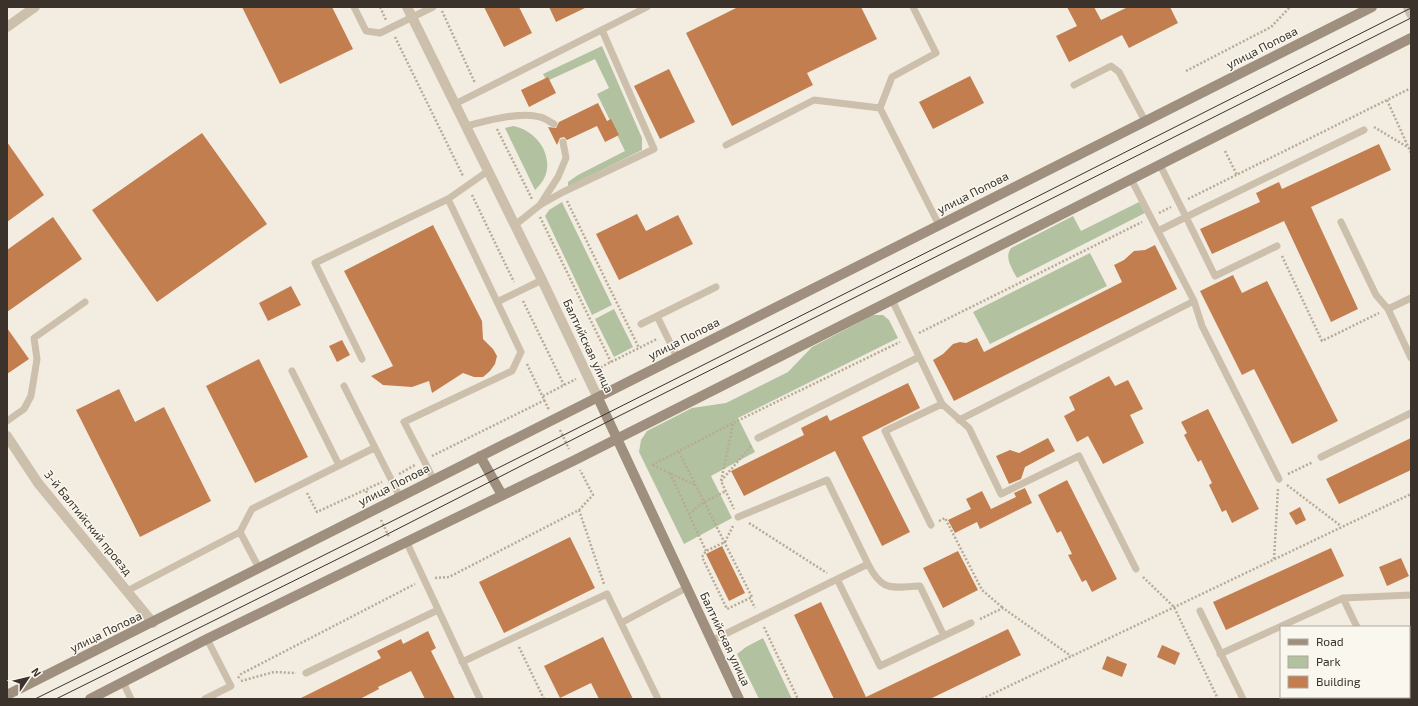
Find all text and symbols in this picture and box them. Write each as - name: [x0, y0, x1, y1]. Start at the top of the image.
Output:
- street label: улица Попова: [1224, 23, 1300, 72]
- street label: улица Попова: [935, 168, 1011, 217]
- street label: Балтийская улица: [560, 296, 617, 395]
- street label: улица Попова: [646, 314, 722, 363]
- street label: улица Попова: [356, 460, 432, 509]
- street label: 3-й Балтийский проезд: [42, 467, 136, 578]
- street label: Балтийская улица: [697, 589, 754, 688]
- street label: улица Попова: [67, 608, 144, 655]
- legend: [1280, 626, 1410, 698]
- text: Road: [1316, 634, 1344, 648]
- text: Park: [1316, 654, 1341, 668]
- north arrow: [8, 658, 48, 698]
- text: N: [29, 665, 44, 679]
- text: Building: [1316, 674, 1361, 688]

